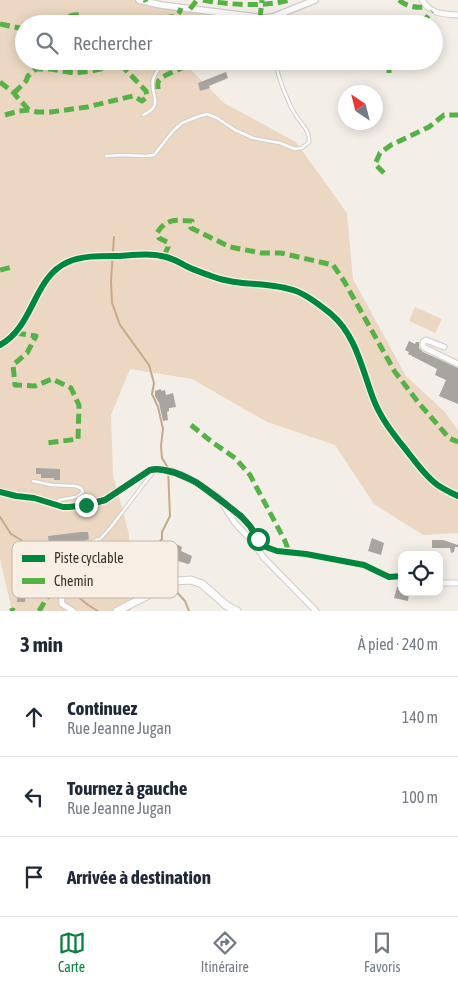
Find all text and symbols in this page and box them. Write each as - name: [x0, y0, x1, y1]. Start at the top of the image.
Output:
- search box: [15, 15, 443, 70]
- icon: search: [33, 29, 61, 57]
- text: Rechercher: [73, 32, 152, 54]
- north arrow: [338, 85, 383, 130]
- route end: [75, 494, 98, 517]
- route start: [247, 528, 270, 551]
- legend: [12, 541, 178, 598]
- text: Piste cyclable: [54, 550, 124, 566]
- map controls: [398, 551, 443, 596]
- button: locate: [398, 551, 443, 596]
- text: Chemin: [54, 573, 94, 589]
- text: 3 min: [20, 632, 63, 656]
- text: À pied · 240 m: [358, 635, 438, 653]
- text: Continuez: [67, 697, 137, 719]
- icon: ahead: [20, 703, 48, 731]
- text: 140 m: [402, 708, 438, 726]
- text: Rue Jeanne Jugan: [67, 719, 172, 737]
- text: Tournez à gauche: [67, 777, 187, 799]
- icon: left: [20, 783, 48, 811]
- text: 100 m: [402, 788, 438, 806]
- text: Rue Jeanne Jugan: [67, 799, 172, 817]
- icon: arrive: [20, 863, 48, 891]
- text: Arrivée à destination: [67, 866, 211, 888]
- tab: Carte: [58, 929, 86, 975]
- tab: Itinéraire: [201, 929, 249, 975]
- tab: Favoris: [364, 929, 400, 975]

